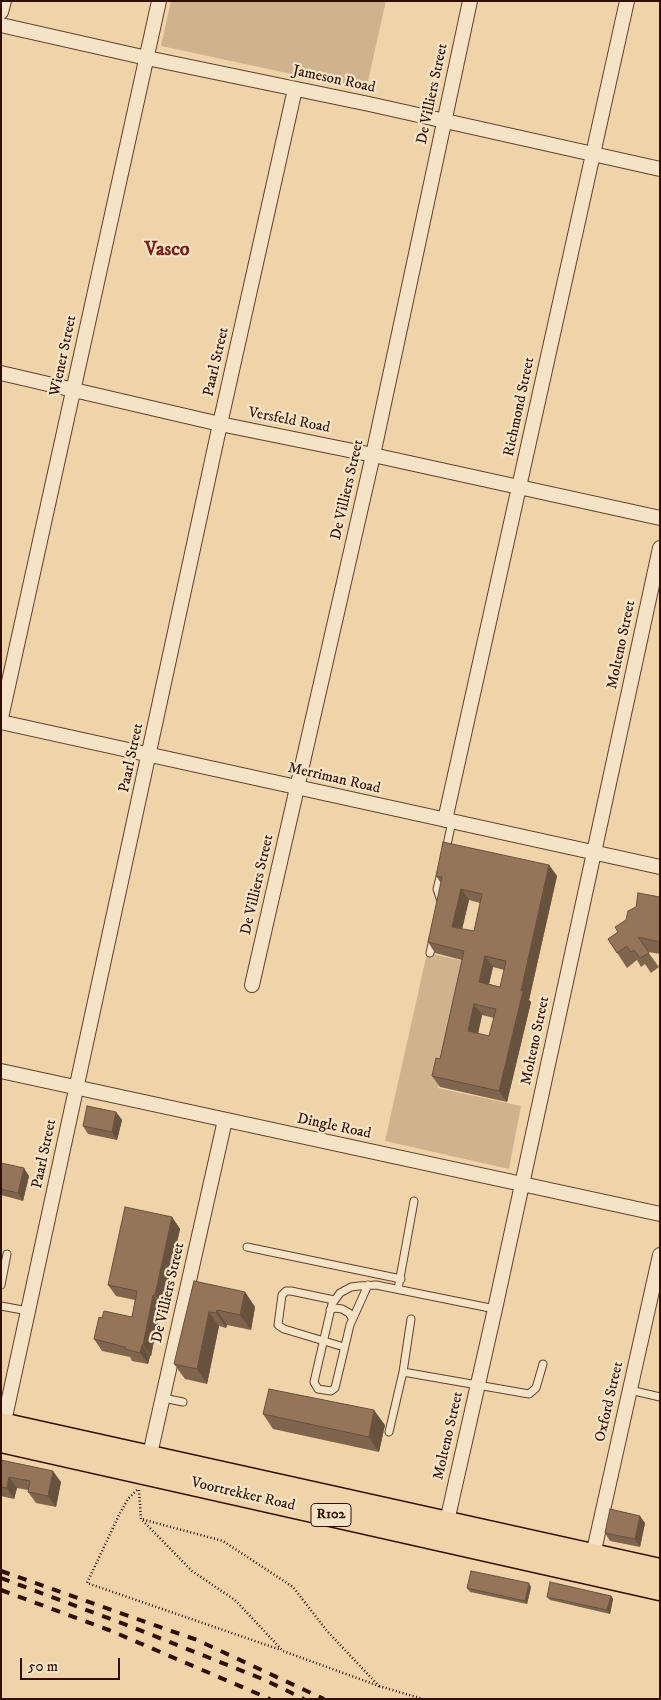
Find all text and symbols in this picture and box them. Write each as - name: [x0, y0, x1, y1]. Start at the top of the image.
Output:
- street label: De Villiers Street: [414, 42, 452, 146]
- street label: Jameson Road: [291, 62, 377, 98]
- district label: Vasco: [145, 239, 189, 263]
- street label: Wiener Street: [47, 314, 81, 398]
- street label: Paarl Street: [200, 326, 234, 398]
- street label: Richmond Street: [501, 356, 539, 458]
- street label: Versfeld Road: [247, 404, 331, 438]
- street label: De Villiers Street: [328, 438, 368, 542]
- street label: Molteno Street: [604, 599, 640, 691]
- street label: Paarl Street: [116, 722, 148, 794]
- street label: Merriman Road: [286, 760, 382, 798]
- street label: De Villiers Street: [238, 833, 278, 937]
- street label: Molteno Street: [518, 995, 554, 1087]
- street label: Dingle Road: [295, 1110, 373, 1144]
- street label: Paarl Street: [29, 1118, 61, 1190]
- street label: De Villiers Street: [149, 1241, 189, 1345]
- street label: Oxford Street: [592, 1360, 628, 1444]
- street label: Molteno Street: [430, 1390, 468, 1482]
- street label: Voortrekker Road: [189, 1474, 297, 1516]
- road number: R102: [311, 1504, 351, 1526]
- scale bar: [22, 1648, 122, 1680]
- text: 50 m: [28, 1657, 58, 1676]

